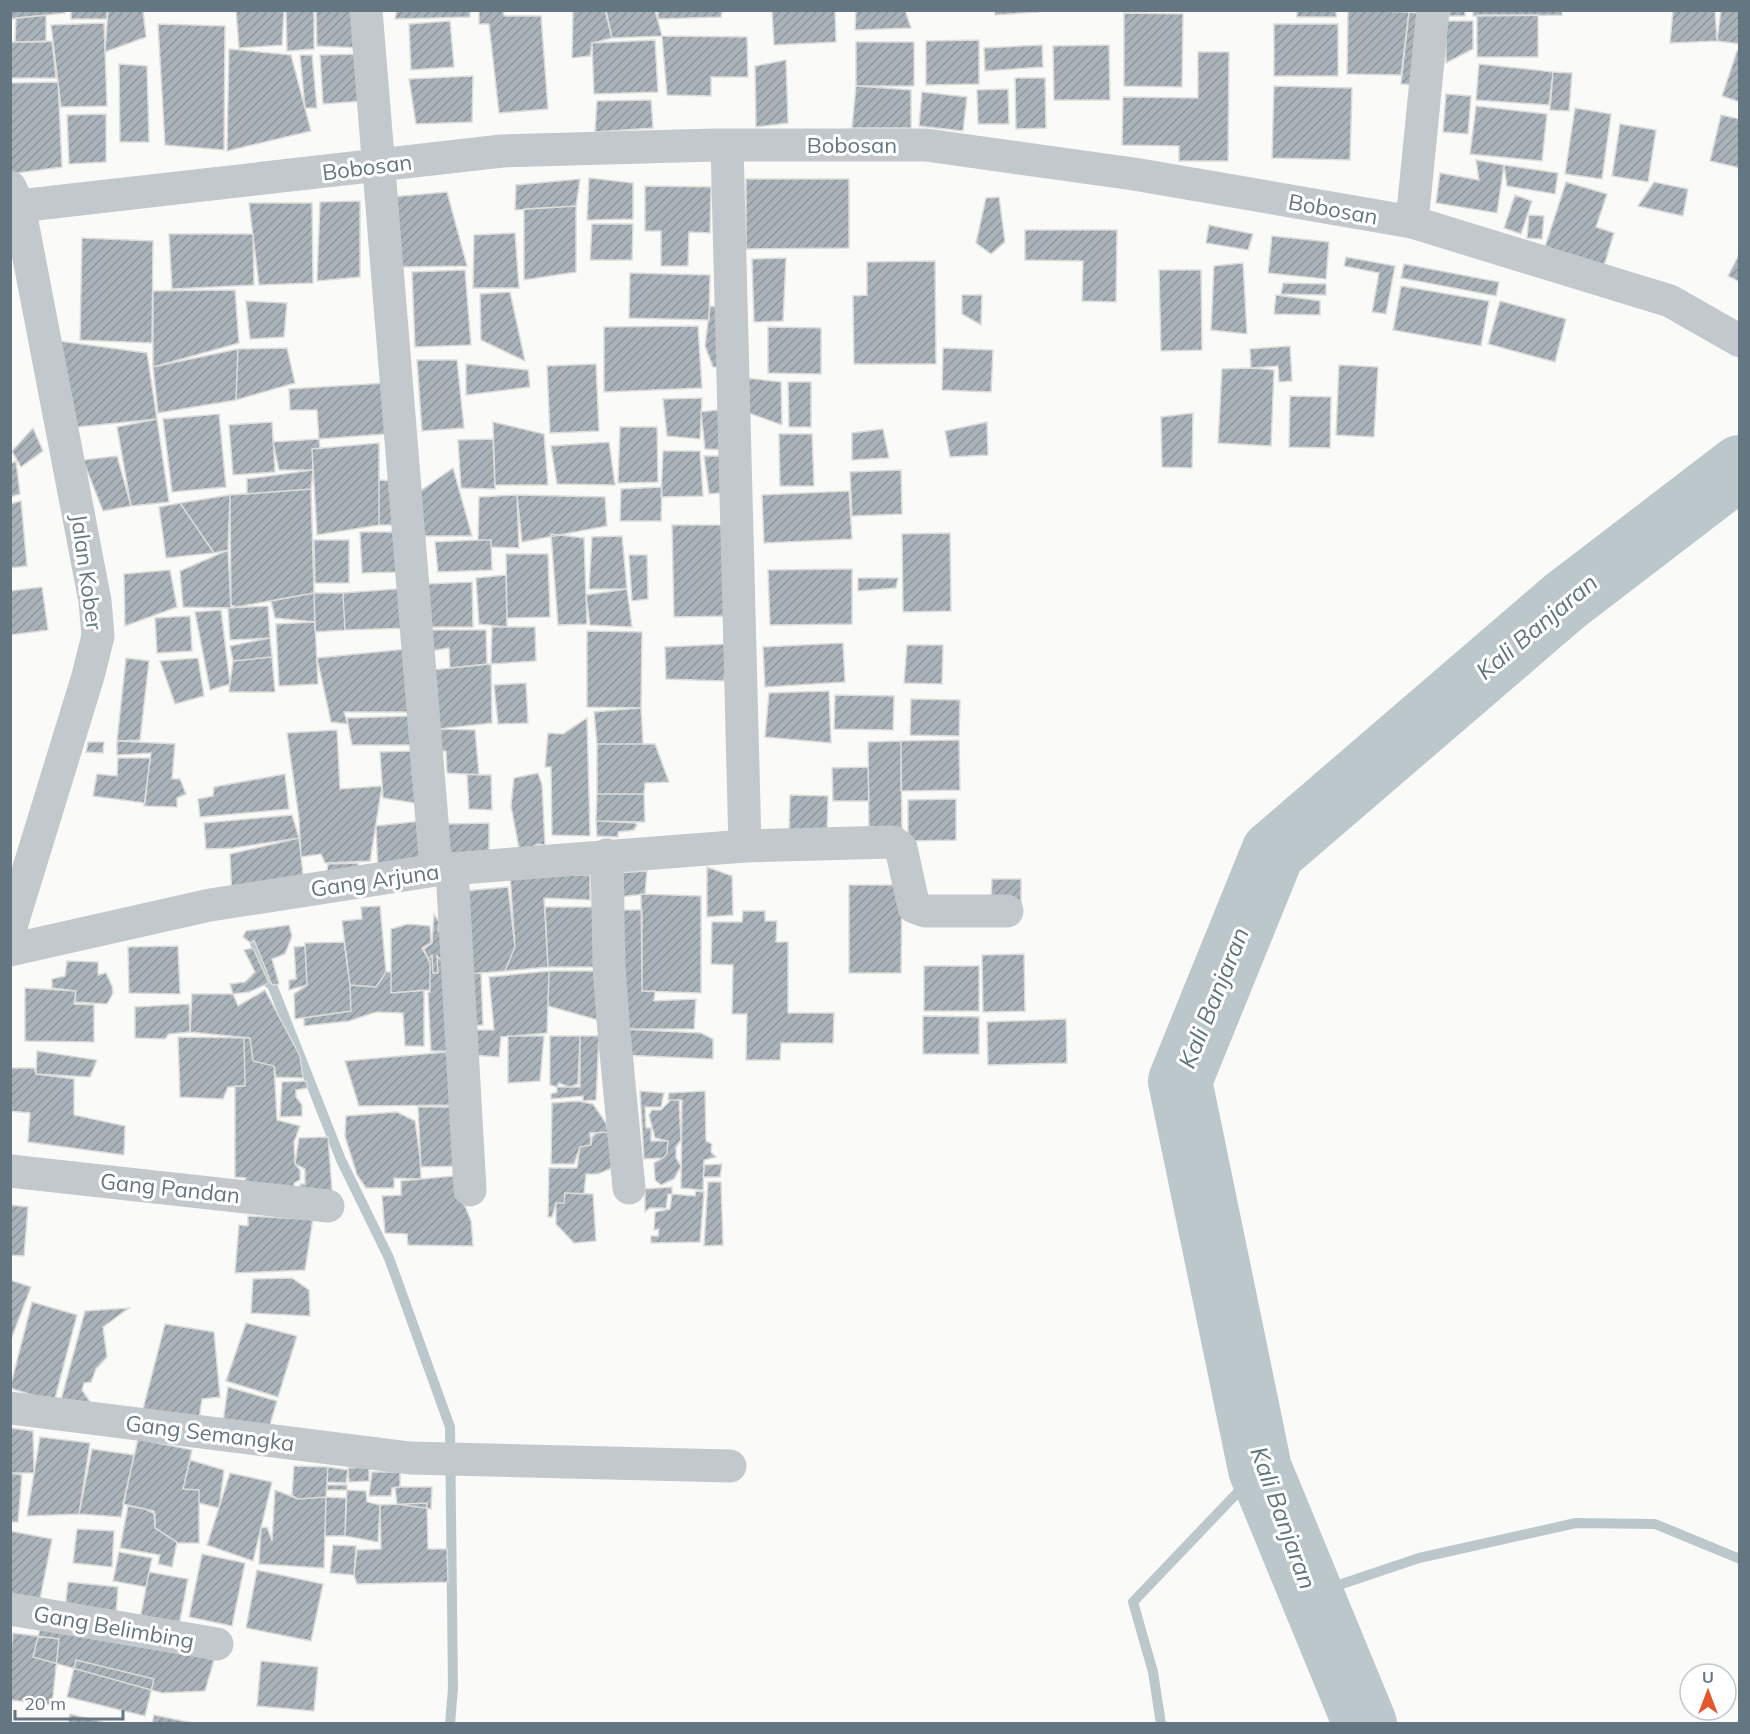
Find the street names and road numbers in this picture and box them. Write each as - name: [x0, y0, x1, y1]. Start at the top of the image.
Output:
- street label: Bobosan: [807, 131, 897, 159]
- street label: Bobosan: [320, 148, 414, 186]
- street label: Bobosan: [1286, 187, 1380, 231]
- street label: Jalan Kober: [65, 512, 109, 632]
- street label: Gang Arjuna: [309, 857, 441, 903]
- street label: Gang Pandan: [99, 1167, 241, 1209]
- street label: Gang Semangka: [124, 1409, 296, 1457]
- street label: Gang Belimbing: [32, 1599, 196, 1655]

